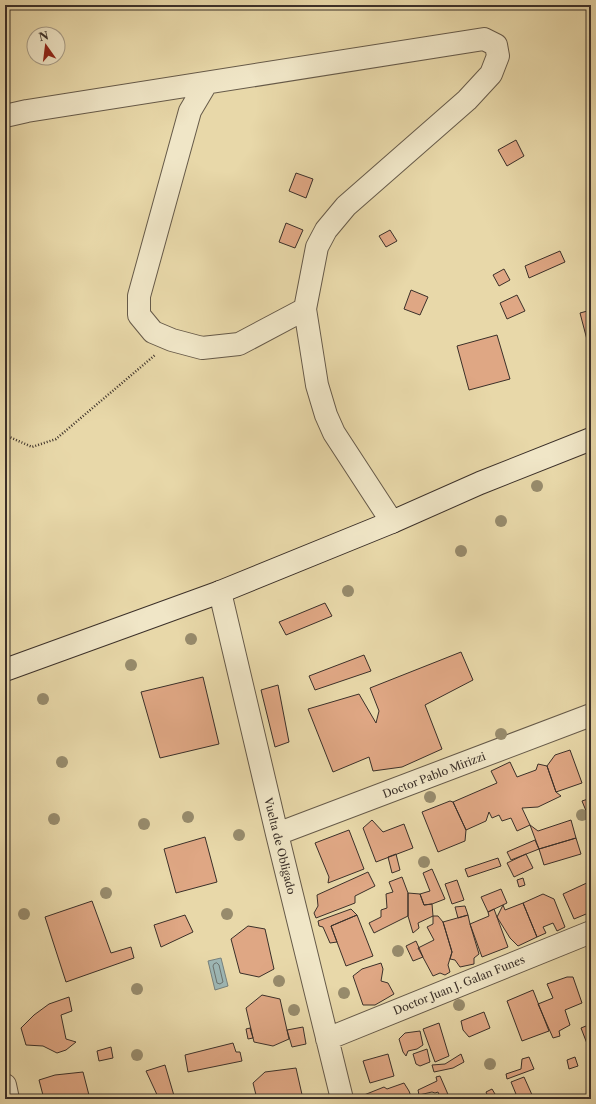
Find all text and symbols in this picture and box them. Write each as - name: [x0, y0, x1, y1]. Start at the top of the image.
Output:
- north arrow: [26, 26, 66, 66]
- text: N: [37, 28, 50, 44]
- street label: Doctor Pablo Mirizzi: [381, 749, 488, 801]
- street label: Vuelta de Obligado: [261, 795, 299, 896]
- street label: Doctor Juan J. Galan Funes: [391, 952, 527, 1018]

